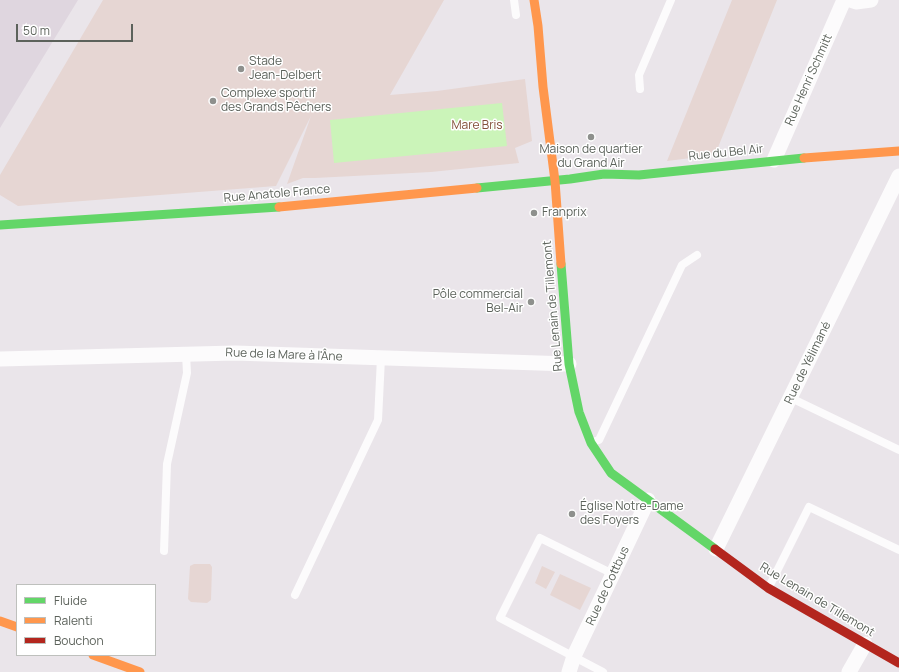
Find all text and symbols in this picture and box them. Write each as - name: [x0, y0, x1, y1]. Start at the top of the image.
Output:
- scale bar: [18, 16, 135, 42]
- text: 50 m: [23, 22, 50, 39]
- street label: Rue Henri Schmitt: [782, 32, 836, 128]
- place label: Stade Jean-Delbert: [249, 55, 321, 83]
- marker: Stade Jean-Delbert: [236, 64, 246, 74]
- place label: Complexe sportif des Grands Pêchers: [221, 87, 331, 115]
- marker: Complexe sportif des Grands Pêchers: [208, 96, 218, 106]
- park label: Mare Bris: [451, 119, 503, 133]
- marker: Maison de quartier du Grand Air: [586, 132, 596, 142]
- street label: Rue du Bel Air: [688, 142, 764, 164]
- place label: Maison de quartier du Grand Air: [539, 143, 643, 171]
- street label: Rue Anatole France: [223, 182, 331, 206]
- place label: Franprix: [542, 206, 586, 220]
- marker: Franprix: [529, 208, 539, 218]
- street label: Rue Lenain de Tillemont: [540, 240, 566, 372]
- place label: Pôle commercial Bel-Air: [433, 288, 523, 316]
- marker: Pôle commercial Bel-Air: [526, 297, 536, 307]
- street label: Rue de Yélimané: [782, 319, 834, 407]
- street label: Rue de la Mare à l'Âne: [225, 346, 343, 364]
- place label: Église Notre-Dame des Foyers: [580, 500, 684, 528]
- marker: Église Notre-Dame des Foyers: [567, 509, 577, 519]
- street label: Rue de Cottbus: [583, 544, 633, 628]
- street label: Rue Lenain de Tillemont: [757, 560, 877, 640]
- legend: [16, 584, 156, 656]
- text: Fluide: [54, 592, 87, 609]
- text: Ralenti: [54, 612, 93, 629]
- text: Bouchon: [54, 632, 104, 649]

